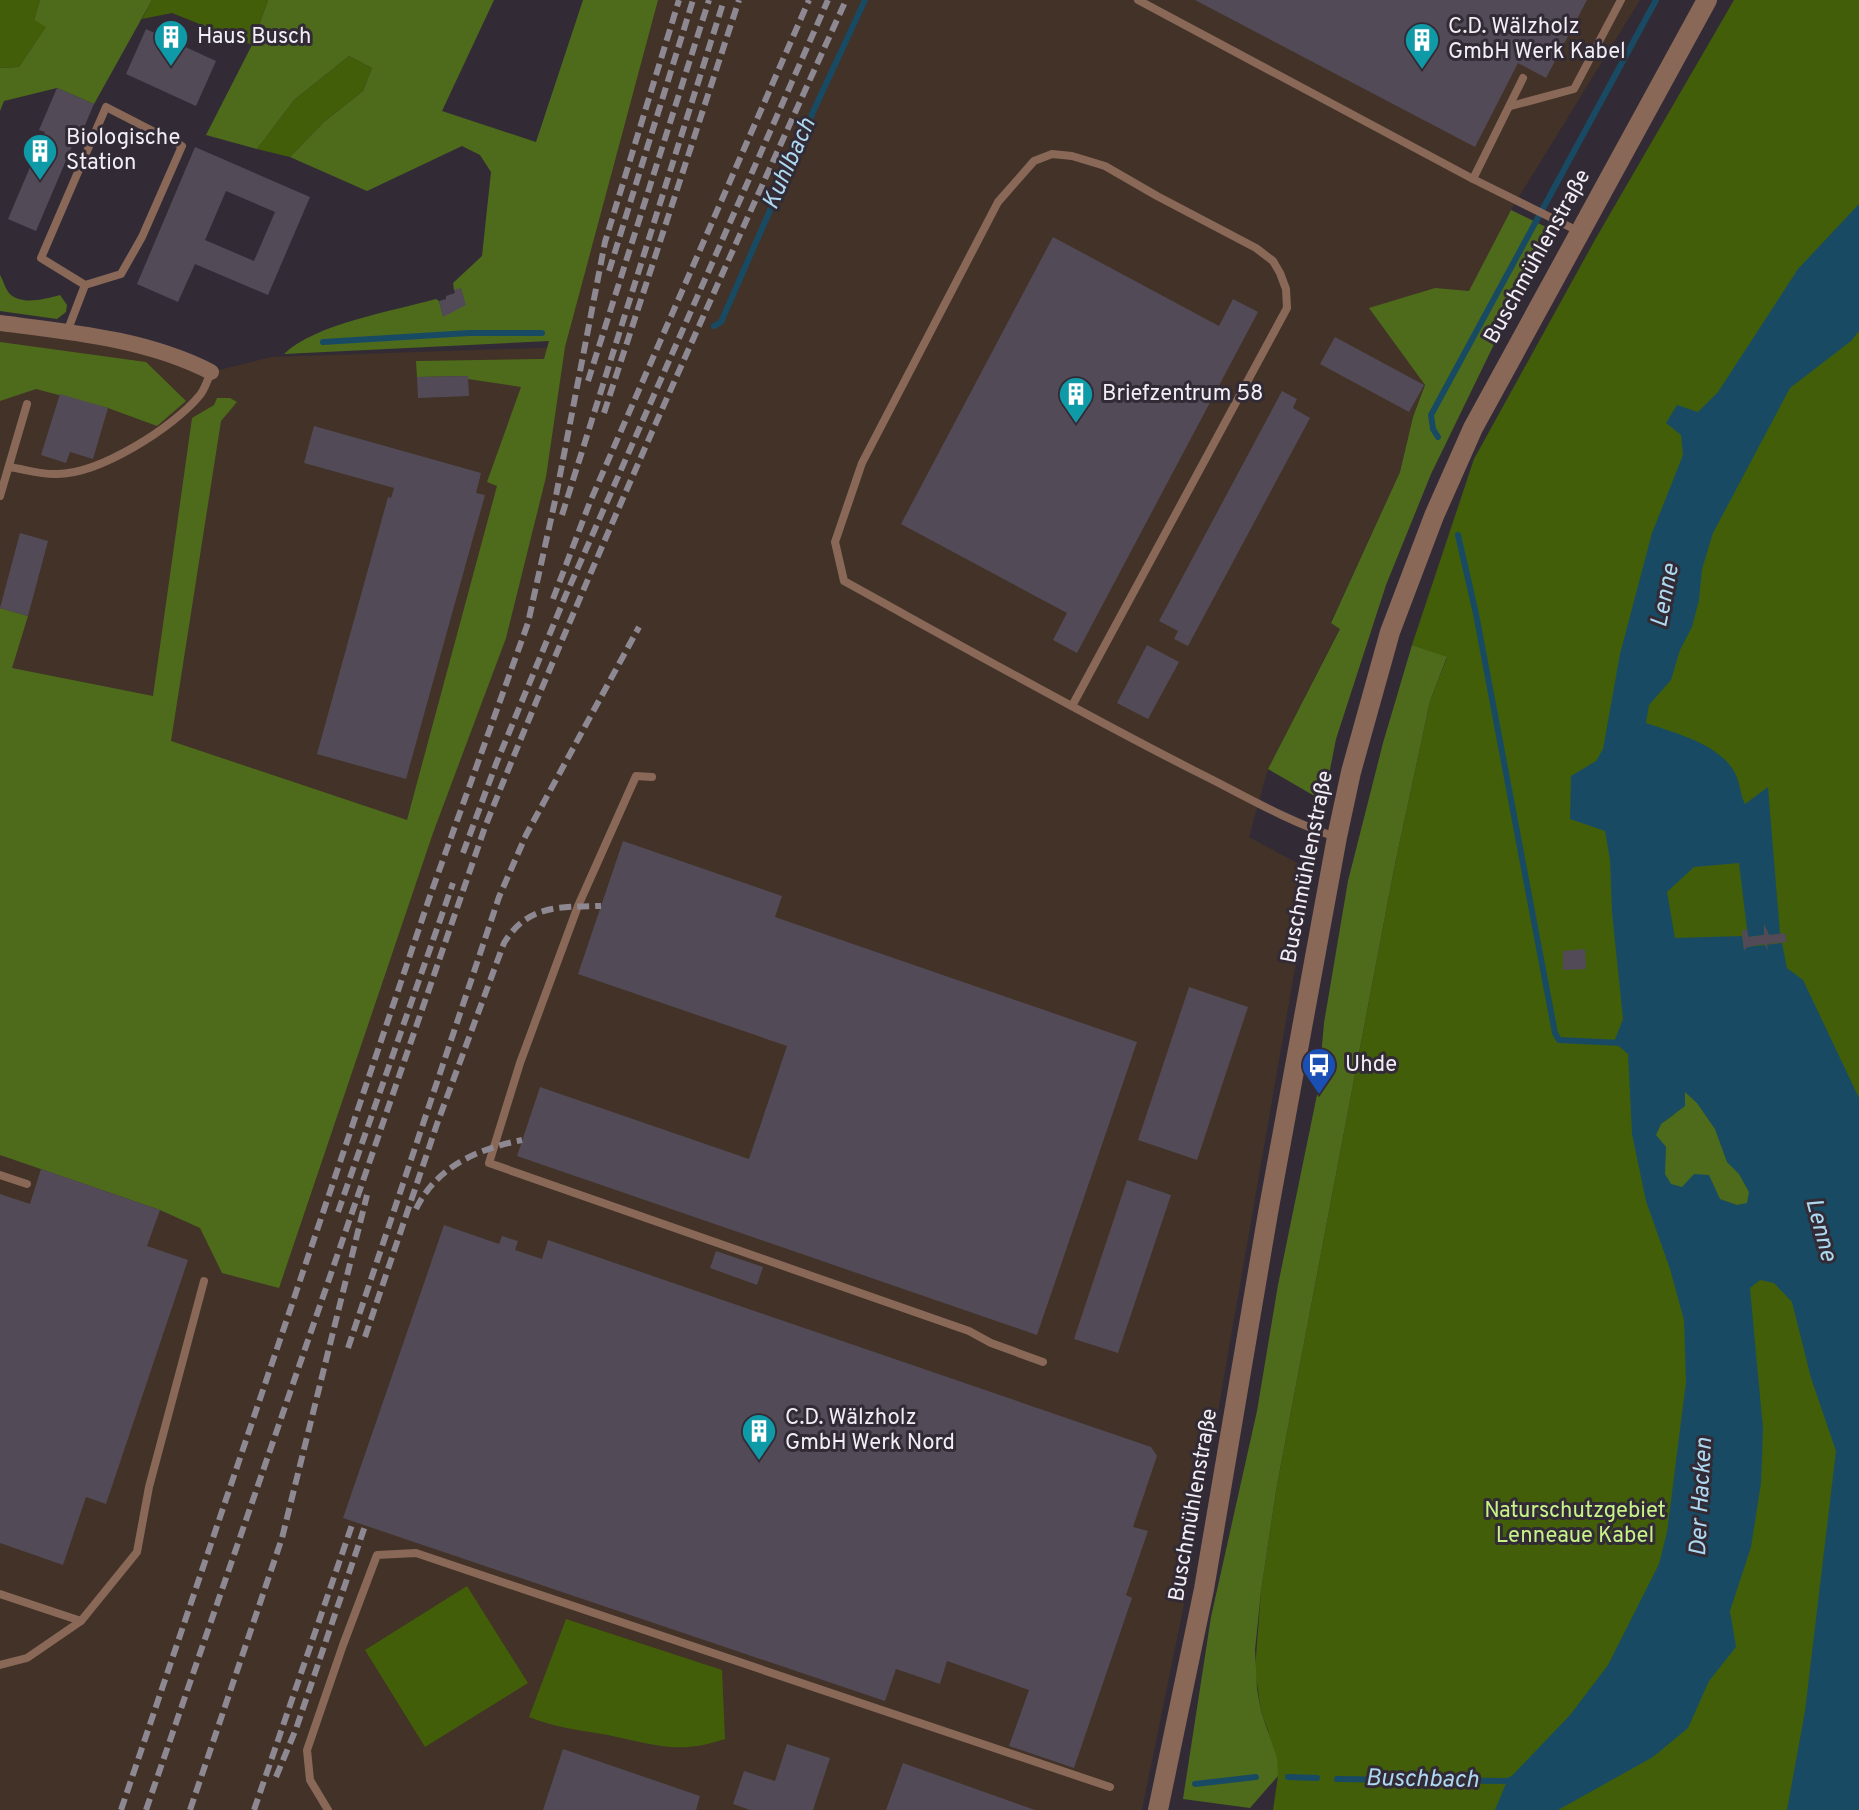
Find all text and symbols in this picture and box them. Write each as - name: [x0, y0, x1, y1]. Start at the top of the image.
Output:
- place label: C.D. Wälzholz GmbH Werk Kabel: [1448, 14, 1626, 66]
- building icon: Haus Busch: [152, 18, 190, 68]
- building icon: C.D. Wälzholz GmbH Werk Kabel: [1403, 21, 1441, 71]
- place label: Haus Busch: [197, 24, 312, 51]
- water label: Kuhlbach: [757, 113, 823, 215]
- place label: Biologische Station: [66, 125, 180, 177]
- building icon: Biologische Station: [21, 132, 59, 182]
- street label: Buschmühlenstraße: [1479, 165, 1597, 349]
- building icon: Briefzentrum 58: [1057, 375, 1095, 425]
- place label: Briefzentrum 58: [1102, 381, 1264, 408]
- water label: Lenne: [1645, 561, 1687, 630]
- street label: Buschmühlenstraße: [1276, 769, 1340, 965]
- bus stop icon: Uhde: [1300, 1046, 1338, 1096]
- place label: Uhde: [1345, 1052, 1397, 1079]
- water label: Lenne: [1797, 1195, 1843, 1265]
- place label: C.D. Wälzholz GmbH Werk Nord: [785, 1405, 955, 1457]
- street label: Buschmühlenstraße: [1164, 1406, 1224, 1604]
- building icon: C.D. Wälzholz GmbH Werk Nord: [740, 1412, 778, 1462]
- water label: Der Hacken: [1684, 1437, 1720, 1557]
- park label: Naturschutzgebiet Lenneaue Kabel: [1484, 1498, 1666, 1550]
- water label: Buschbach: [1365, 1764, 1479, 1796]

